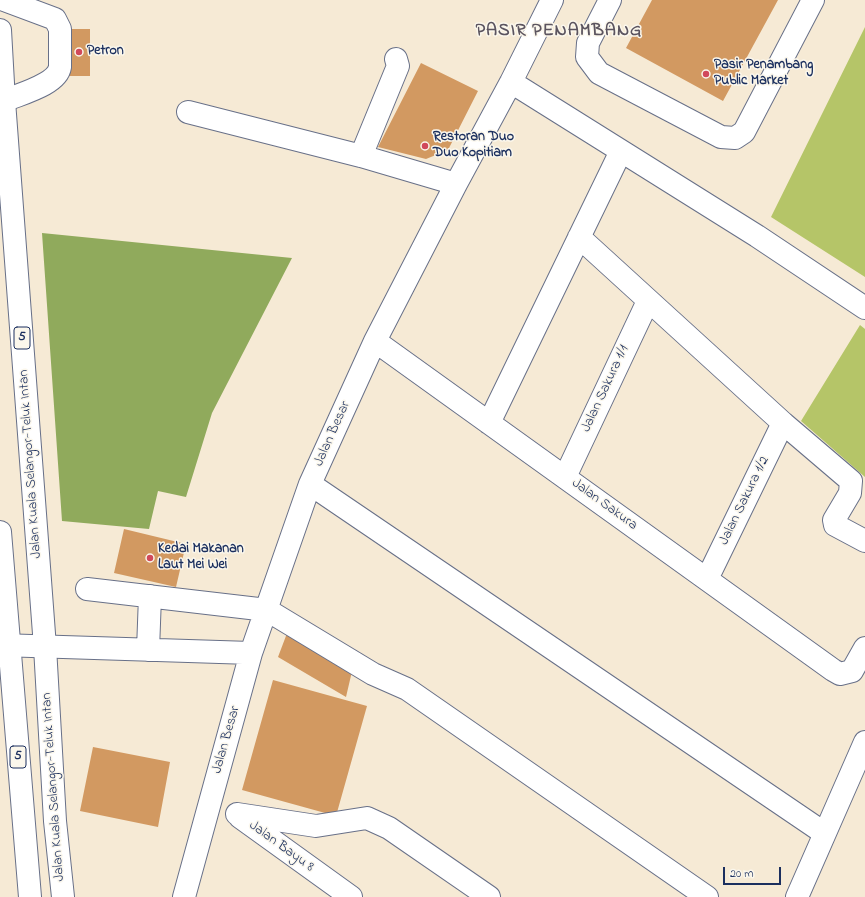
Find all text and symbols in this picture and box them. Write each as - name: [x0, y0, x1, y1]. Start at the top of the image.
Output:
- district label: PASIR PENAMBANG: [476, 21, 642, 43]
- place label: Petron: [87, 44, 124, 60]
- marker: Petron: [74, 47, 84, 57]
- place label: Pasir Penambang Public Market: [714, 58, 813, 90]
- marker: Pasir Penambang Public Market: [701, 69, 711, 79]
- place label: Restoran Duo Duo Kopitiam: [433, 130, 514, 162]
- marker: Restoran Duo Duo Kopitiam: [420, 141, 430, 151]
- road number: 5: [14, 327, 30, 349]
- street label: Jalan Sakura 1/1: [579, 343, 633, 435]
- street label: Jalan Kuala Selangor-Teluk Intan: [16, 369, 46, 559]
- street label: Jalan Besar: [311, 399, 355, 469]
- street label: Jalan Sakura 1/2: [716, 454, 774, 548]
- street label: Jalan Sakura: [568, 476, 640, 534]
- place label: Kedai Makanan Laut Mei Wei: [158, 542, 244, 574]
- marker: Kedai Makanan Laut Mei Wei: [145, 553, 155, 563]
- street label: Jalan Kuala Selangor-Teluk Intan: [39, 692, 69, 882]
- street label: Jalan Besar: [209, 704, 245, 776]
- road number: 5: [10, 746, 26, 768]
- street label: Jalan Bayu 8: [245, 818, 317, 876]
- scale bar: [725, 859, 783, 885]
- text: 20 m: [730, 865, 753, 883]

